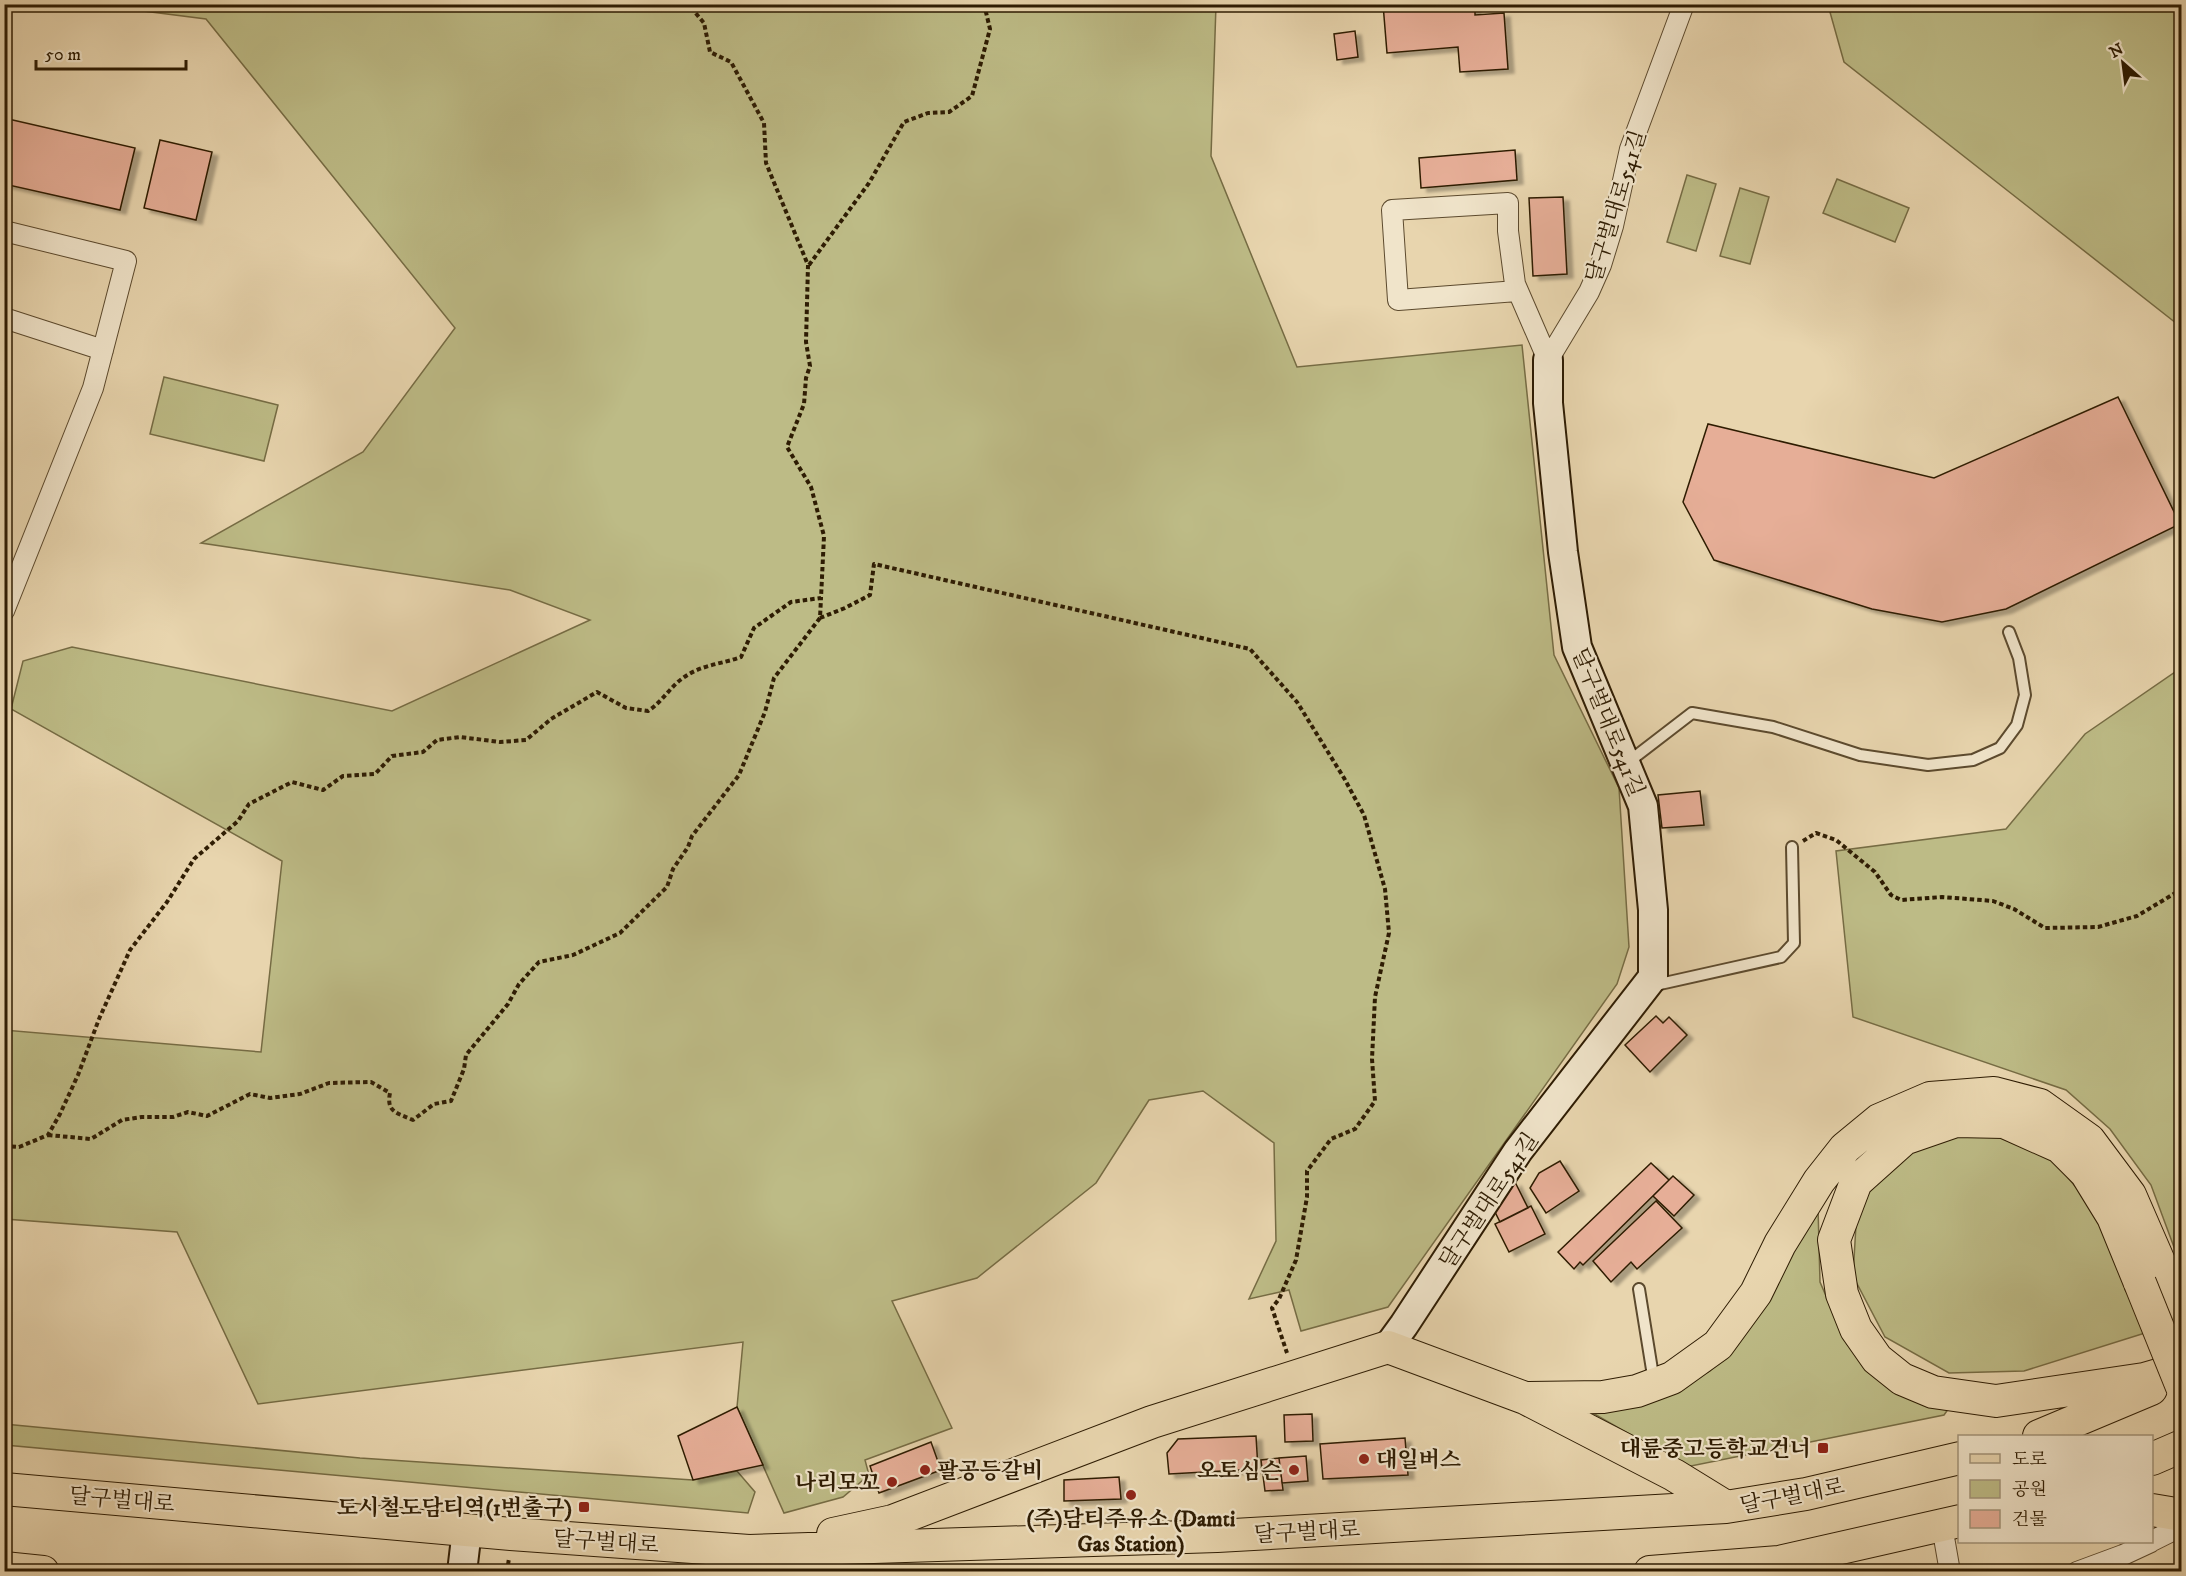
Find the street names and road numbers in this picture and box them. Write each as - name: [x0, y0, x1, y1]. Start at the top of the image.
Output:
- street label: 달구벌대로541길: [1580, 127, 1652, 286]
- street label: 달구벌대로541길: [1565, 644, 1650, 801]
- street label: 달구벌대로541길: [1434, 1128, 1545, 1274]
- street label: 달구벌대로: [1738, 1473, 1847, 1520]
- street label: 달구벌대로: [68, 1482, 176, 1519]
- street label: 달구벌대로: [1253, 1516, 1361, 1549]
- street label: 달구벌대로: [552, 1525, 660, 1560]

